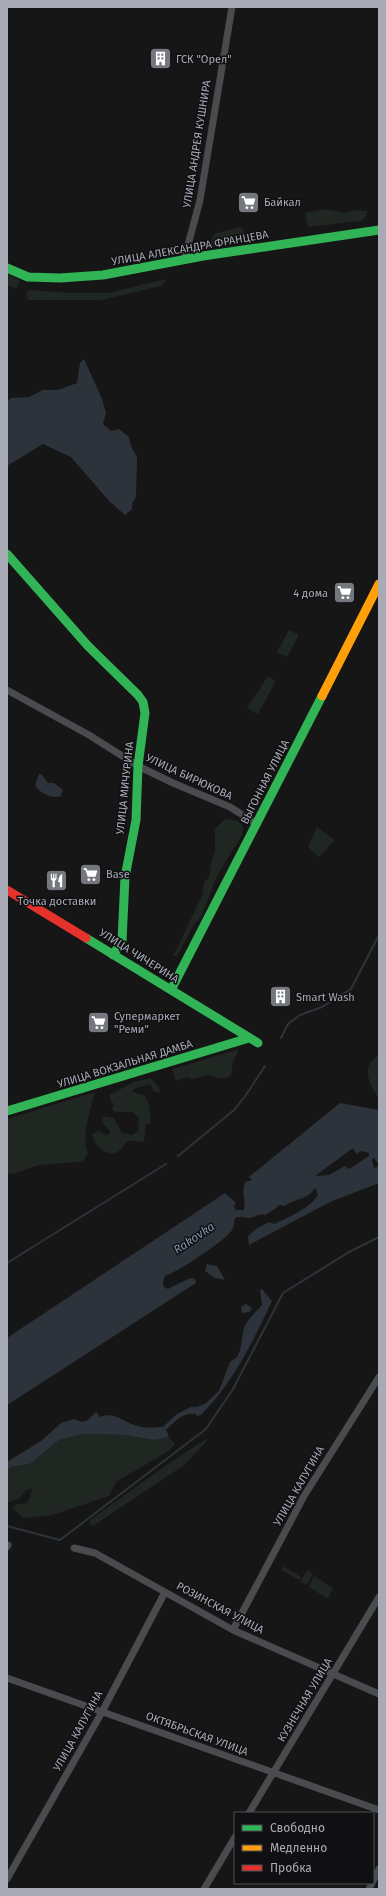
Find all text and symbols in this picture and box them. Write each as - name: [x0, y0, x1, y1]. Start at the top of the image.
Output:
- building icon: ГСК "Орел": [147, 46, 173, 72]
- place label: ГСК "Орел": [176, 53, 232, 66]
- street label: УЛИЦА АНДРЕЯ КУШНИРА: [180, 79, 214, 209]
- supermarket icon: Байкал: [236, 189, 262, 215]
- place label: Байкал: [264, 196, 301, 209]
- street label: УЛИЦА АЛЕКСАНДРА ФРАНЦЕВА: [111, 228, 270, 268]
- supermarket icon: 4 дома: [331, 580, 357, 606]
- place label: 4 дома: [293, 587, 328, 600]
- street label: ВЫГОННАЯ УЛИЦА: [238, 737, 292, 826]
- street label: УЛИЦА МИЧУРИНА: [114, 740, 136, 835]
- street label: УЛИЦА БИРЮКОВА: [144, 751, 235, 803]
- supermarket icon: Base: [78, 861, 104, 887]
- restaurant icon: Точка доставки: [44, 868, 70, 894]
- place label: Base: [106, 868, 130, 881]
- place label: Точка доставки: [18, 895, 96, 908]
- street label: УЛИЦА ЧИЧЕРИНА: [97, 926, 182, 986]
- building icon: Smart Wash: [268, 984, 294, 1010]
- place label: Smart Wash: [296, 991, 355, 1004]
- supermarket icon: Супермаркет "Реми": [86, 1009, 112, 1035]
- place label: Супермаркет "Реми": [114, 1010, 180, 1036]
- street label: УЛИЦА ВОКЗАЛЬНАЯ ДАМБА: [56, 1037, 195, 1091]
- water label: Rakovka: [171, 1219, 217, 1257]
- street label: УЛИЦА КАЛУГИНА: [271, 1443, 327, 1528]
- street label: РОЗИНСКАЯ УЛИЦА: [174, 1579, 267, 1637]
- street label: КУЗНЕЧНАЯ УЛИЦА: [275, 1655, 335, 1744]
- street label: УЛИЦА КАЛУГИНА: [51, 1688, 106, 1773]
- street label: ОКТЯБРЬСКАЯ УЛИЦА: [144, 1709, 251, 1759]
- legend: [234, 1812, 374, 1884]
- text: Свободно: [270, 1821, 325, 1835]
- text: Медленно: [270, 1841, 327, 1855]
- text: Пробка: [270, 1861, 312, 1875]

